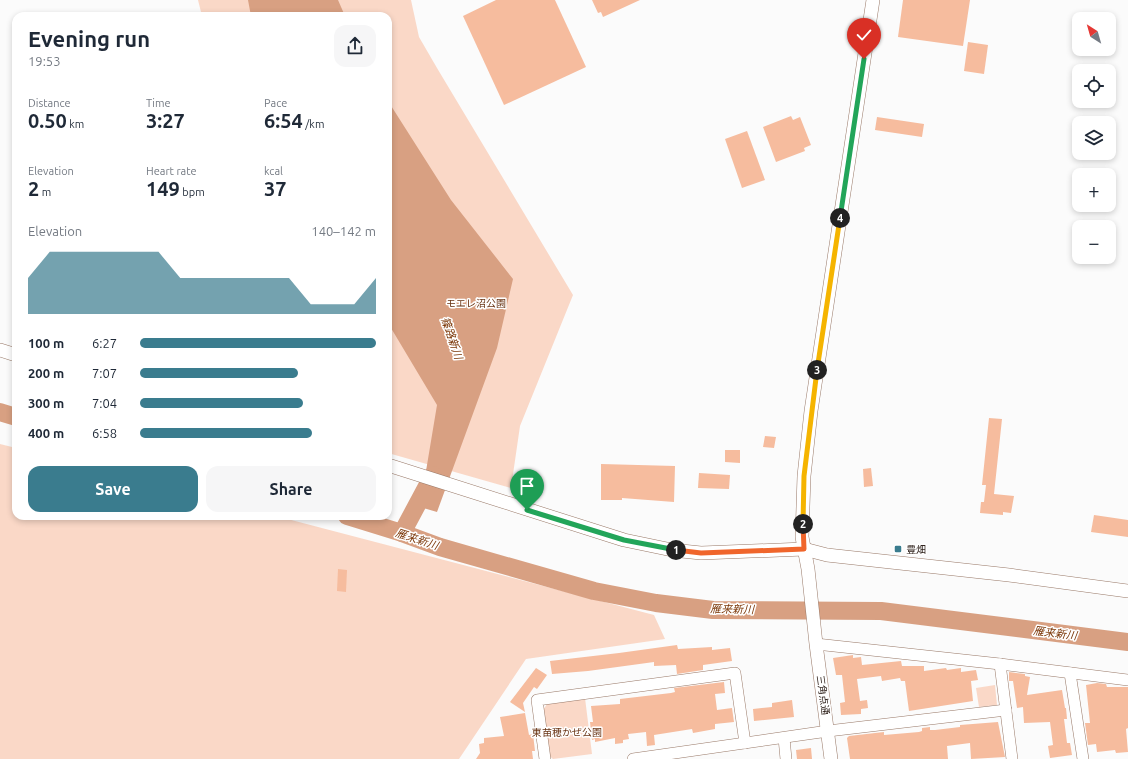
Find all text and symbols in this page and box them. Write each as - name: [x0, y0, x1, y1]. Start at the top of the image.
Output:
- north arrow: [1072, 12, 1116, 56]
- map controls: [1072, 12, 1116, 264]
- pin: [847, 18, 881, 59]
- icon: check: [853, 24, 875, 46]
- button: share: [334, 25, 376, 67]
- text: Evening run: [28, 26, 150, 51]
- text: 19:53: [28, 54, 61, 68]
- button: locate: [1072, 64, 1116, 108]
- text: Distance: [28, 97, 71, 109]
- text: Time: [146, 97, 171, 109]
- text: Pace: [264, 97, 287, 109]
- text: 0.50: [28, 109, 67, 132]
- text: 3:27: [146, 109, 185, 132]
- text: 6:54: [264, 109, 303, 132]
- button: layers: [1072, 116, 1116, 160]
- text: km: [67, 118, 84, 130]
- text: /km: [303, 118, 324, 130]
- text: Elevation: [28, 165, 74, 177]
- text: Heart rate: [146, 165, 197, 177]
- text: kcal: [264, 165, 283, 177]
- button: +: [1072, 168, 1116, 212]
- text: 2: [28, 177, 39, 200]
- text: 149: [146, 177, 180, 200]
- text: 37: [264, 177, 287, 200]
- text: m: [39, 186, 51, 198]
- text: bpm: [180, 186, 205, 198]
- pin: 4: [830, 208, 850, 228]
- text: 4: [837, 212, 843, 224]
- button: −: [1072, 220, 1116, 264]
- text: Elevation: [28, 224, 82, 238]
- text: 140–142 m: [311, 224, 376, 238]
- park label: モエレ沼公園: [446, 298, 506, 309]
- water label: 篠路新川: [439, 315, 465, 362]
- text: 100 m: [28, 336, 64, 350]
- text: 6:27: [92, 336, 117, 350]
- pin: 3: [807, 360, 827, 380]
- text: 3: [814, 364, 820, 376]
- text: 200 m: [28, 366, 64, 380]
- text: 7:07: [92, 366, 117, 380]
- text: 300 m: [28, 396, 64, 410]
- text: 7:04: [92, 396, 117, 410]
- text: 400 m: [28, 426, 64, 440]
- text: 6:58: [92, 426, 117, 440]
- button: Save: [28, 466, 198, 512]
- button: Share: [206, 466, 376, 512]
- pin: [510, 469, 544, 510]
- icon: arrive: [516, 475, 538, 497]
- pin: 2: [793, 514, 813, 534]
- text: 2: [800, 518, 806, 530]
- water label: 雁来新川: [394, 526, 441, 552]
- pin: 1: [666, 540, 686, 560]
- text: 1: [673, 544, 679, 556]
- marker: 豊畑: [893, 544, 903, 554]
- place label: 豊畑: [906, 544, 926, 555]
- water label: 雁来新川: [710, 603, 755, 615]
- water label: 雁来新川: [1032, 624, 1079, 642]
- street label: 三角点通: [815, 674, 831, 716]
- park label: 東苗穂かぜ公園: [532, 727, 602, 738]

